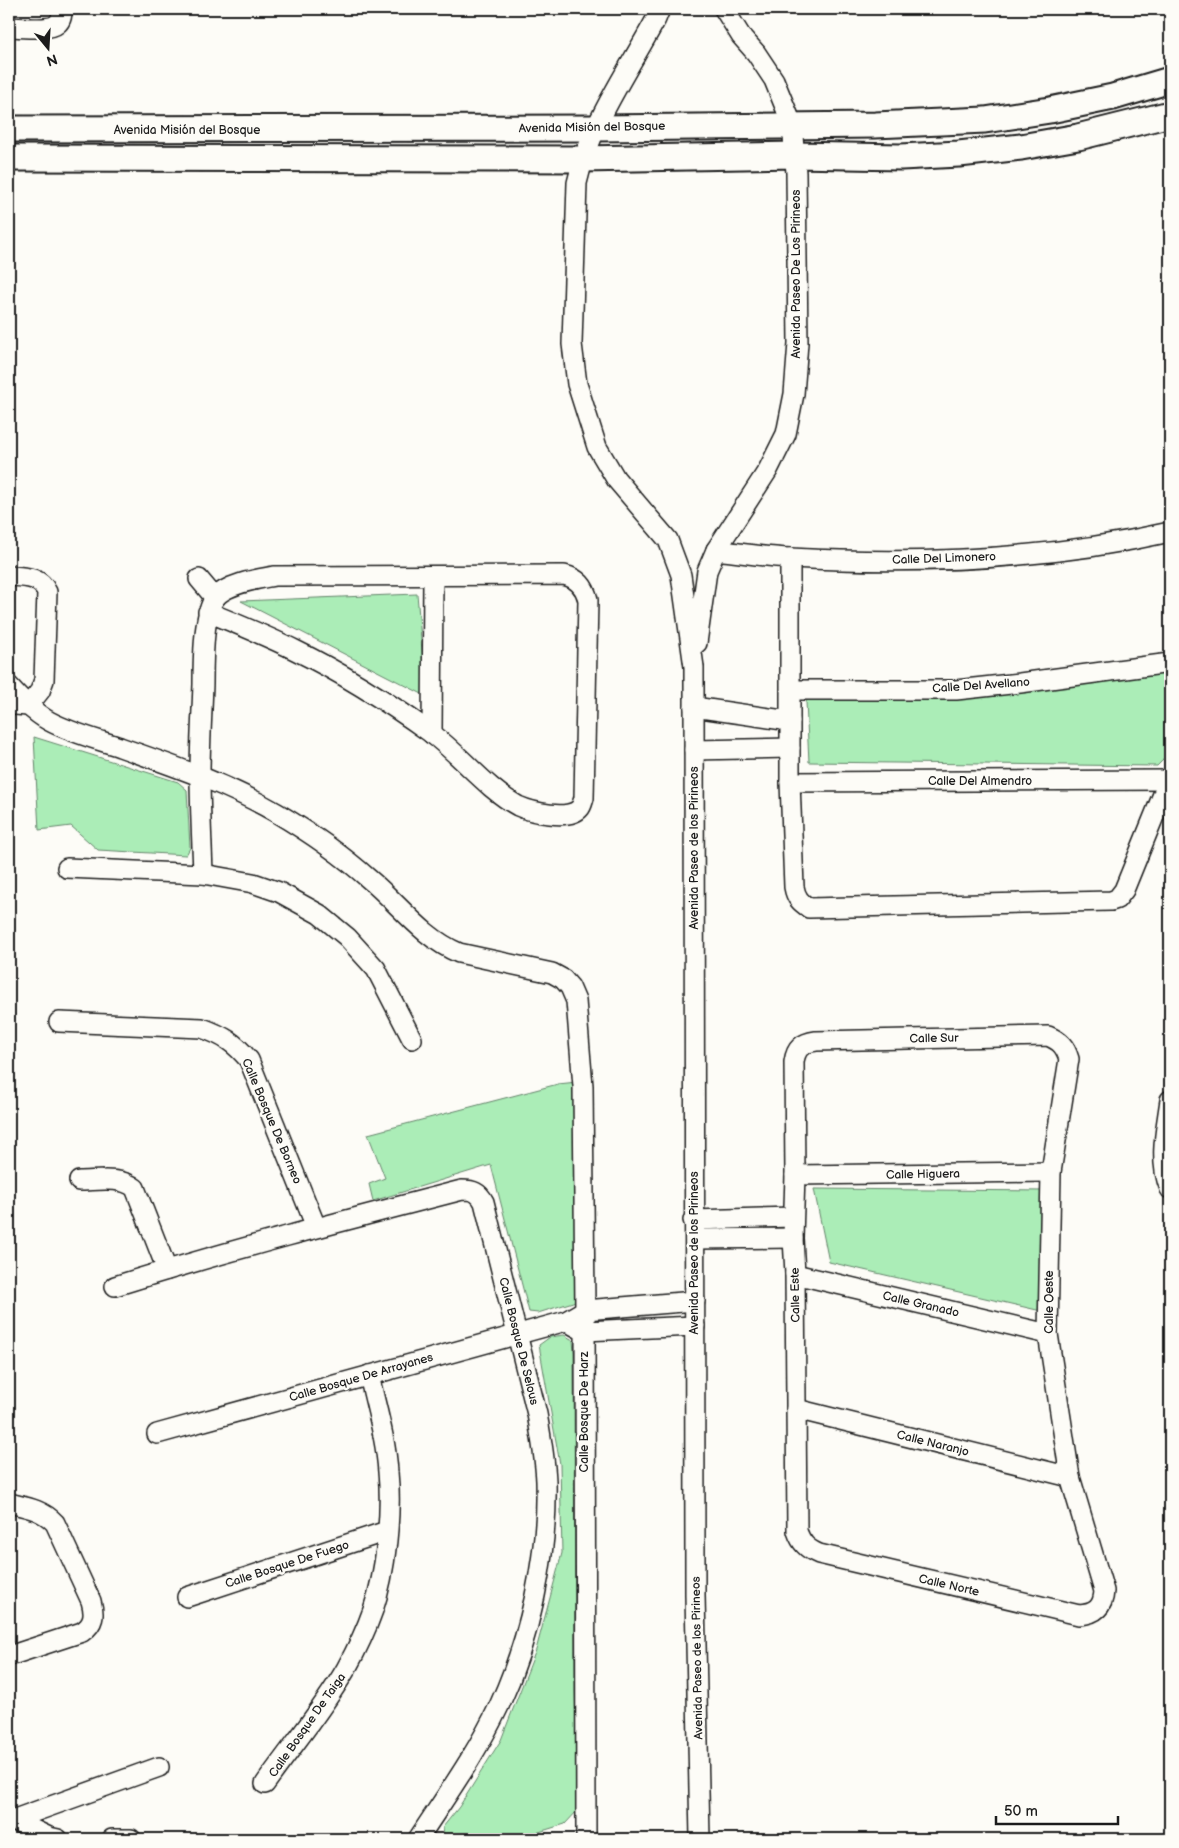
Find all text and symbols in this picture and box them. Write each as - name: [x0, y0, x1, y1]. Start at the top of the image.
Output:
- north arrow: [22, 22, 72, 72]
- text: N: [44, 50, 59, 70]
- street label: Avenida Misión del Bosque: [519, 119, 665, 136]
- street label: Avenida Misión del Bosque: [114, 123, 260, 138]
- street label: Avenida Paseo De Los Pirineos: [789, 190, 804, 358]
- street label: Calle Del Limonero: [892, 549, 996, 568]
- street label: Calle Del Avellano: [932, 675, 1031, 696]
- street label: Avenida Paseo de los Pirineos: [687, 766, 702, 930]
- street label: Calle Del Almendro: [928, 774, 1032, 789]
- street label: Calle Sur: [909, 1031, 959, 1046]
- street label: Calle Bosque De Borneo: [238, 1056, 305, 1186]
- street label: Calle Higuera: [886, 1166, 960, 1183]
- street label: Avenida Paseo de los Pirineos: [687, 1171, 702, 1335]
- street label: Calle Este: [788, 1267, 803, 1323]
- street label: Calle Oeste: [1042, 1270, 1057, 1334]
- street label: Calle Bosque De Selous: [495, 1276, 542, 1407]
- street label: Calle Granado: [881, 1288, 961, 1321]
- street label: Calle Bosque De Arrayanes: [287, 1350, 435, 1405]
- street label: Calle Bosque De Harz: [577, 1351, 592, 1472]
- street label: Calle Naranjo: [895, 1427, 971, 1460]
- street label: Calle Bosque De Fuego: [223, 1537, 351, 1592]
- street label: Calle Norte: [917, 1571, 981, 1600]
- street label: Avenida Paseo de los Pirineos: [689, 1576, 706, 1740]
- street label: Calle Bosque De Taiga: [266, 1670, 349, 1780]
- scale bar: [996, 1793, 1119, 1825]
- text: 50 m: [1004, 1802, 1038, 1821]

